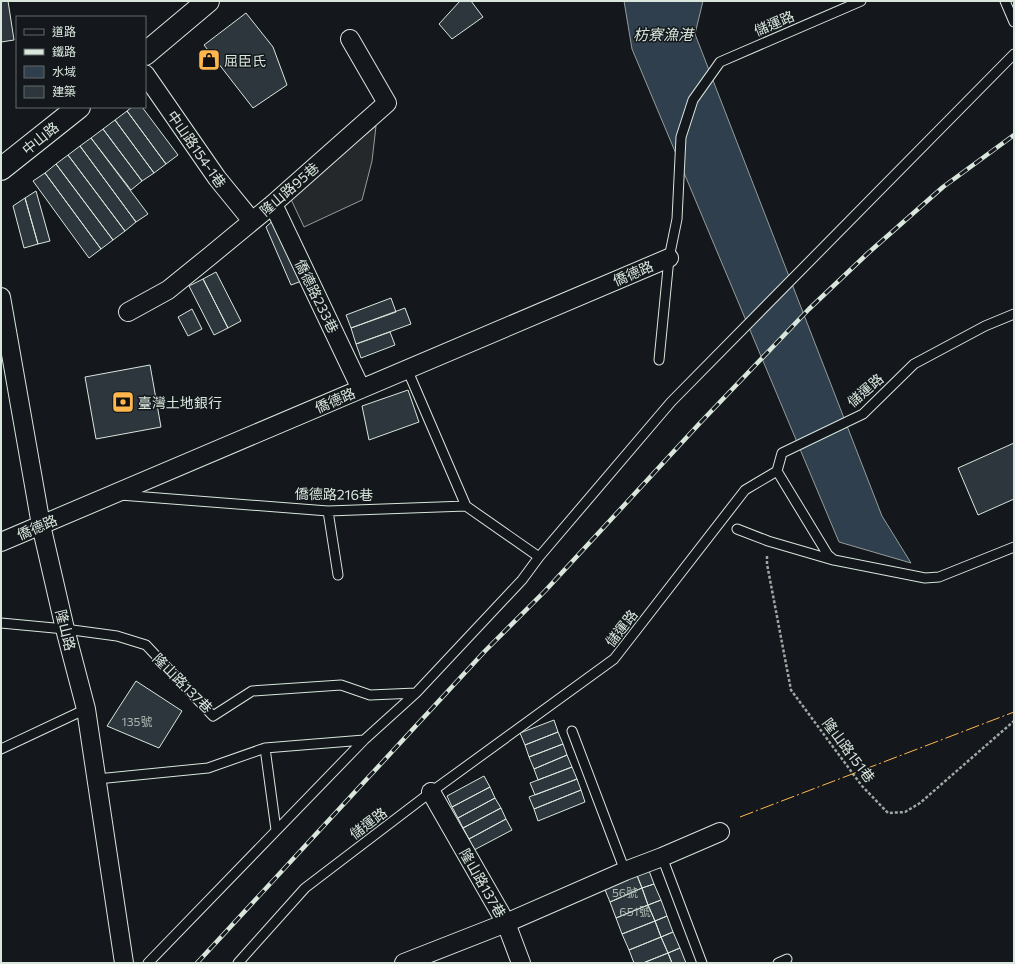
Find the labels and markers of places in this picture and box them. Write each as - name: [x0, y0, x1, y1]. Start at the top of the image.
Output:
- shop icon: 屈臣氏: [196, 47, 222, 73]
- place label: 屈臣氏: [224, 52, 266, 69]
- bank icon: 臺灣土地銀行: [110, 389, 136, 415]
- place label: 臺灣土地銀行: [138, 394, 222, 411]

